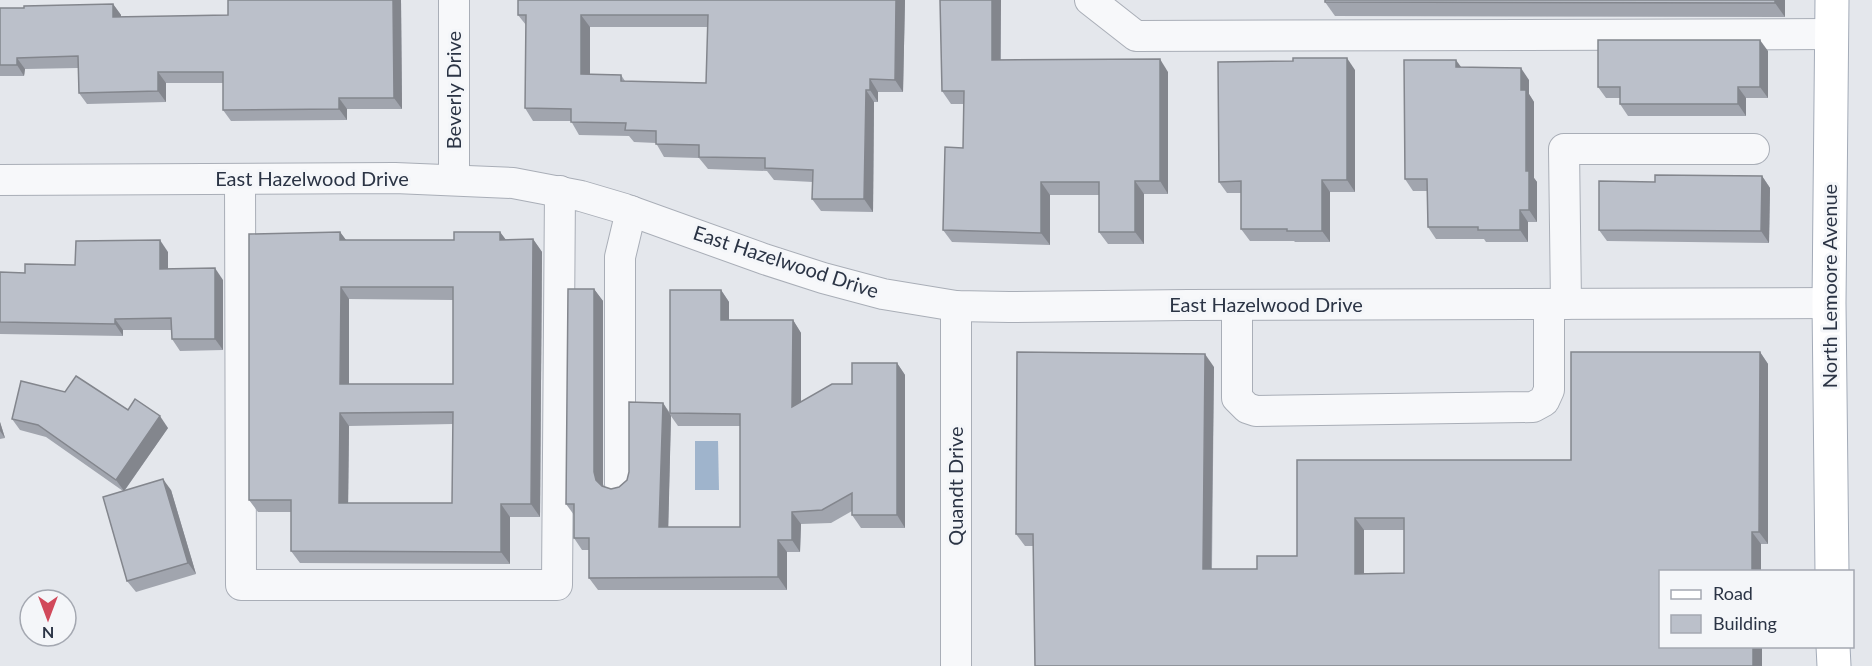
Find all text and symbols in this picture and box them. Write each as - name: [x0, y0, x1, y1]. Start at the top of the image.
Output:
- street label: Beverly Drive: [441, 31, 465, 149]
- street label: East Hazelwood Drive: [215, 166, 409, 190]
- street label: North Lemoore Avenue: [1817, 184, 1841, 388]
- street label: East Hazelwood Drive: [691, 220, 882, 302]
- street label: East Hazelwood Drive: [1169, 292, 1363, 316]
- street label: Quandt Drive: [943, 426, 967, 546]
- legend: [1659, 570, 1854, 648]
- text: Road: [1713, 582, 1753, 604]
- north arrow: [18, 588, 78, 648]
- text: Building: [1713, 612, 1777, 634]
- text: N: [42, 624, 54, 643]

